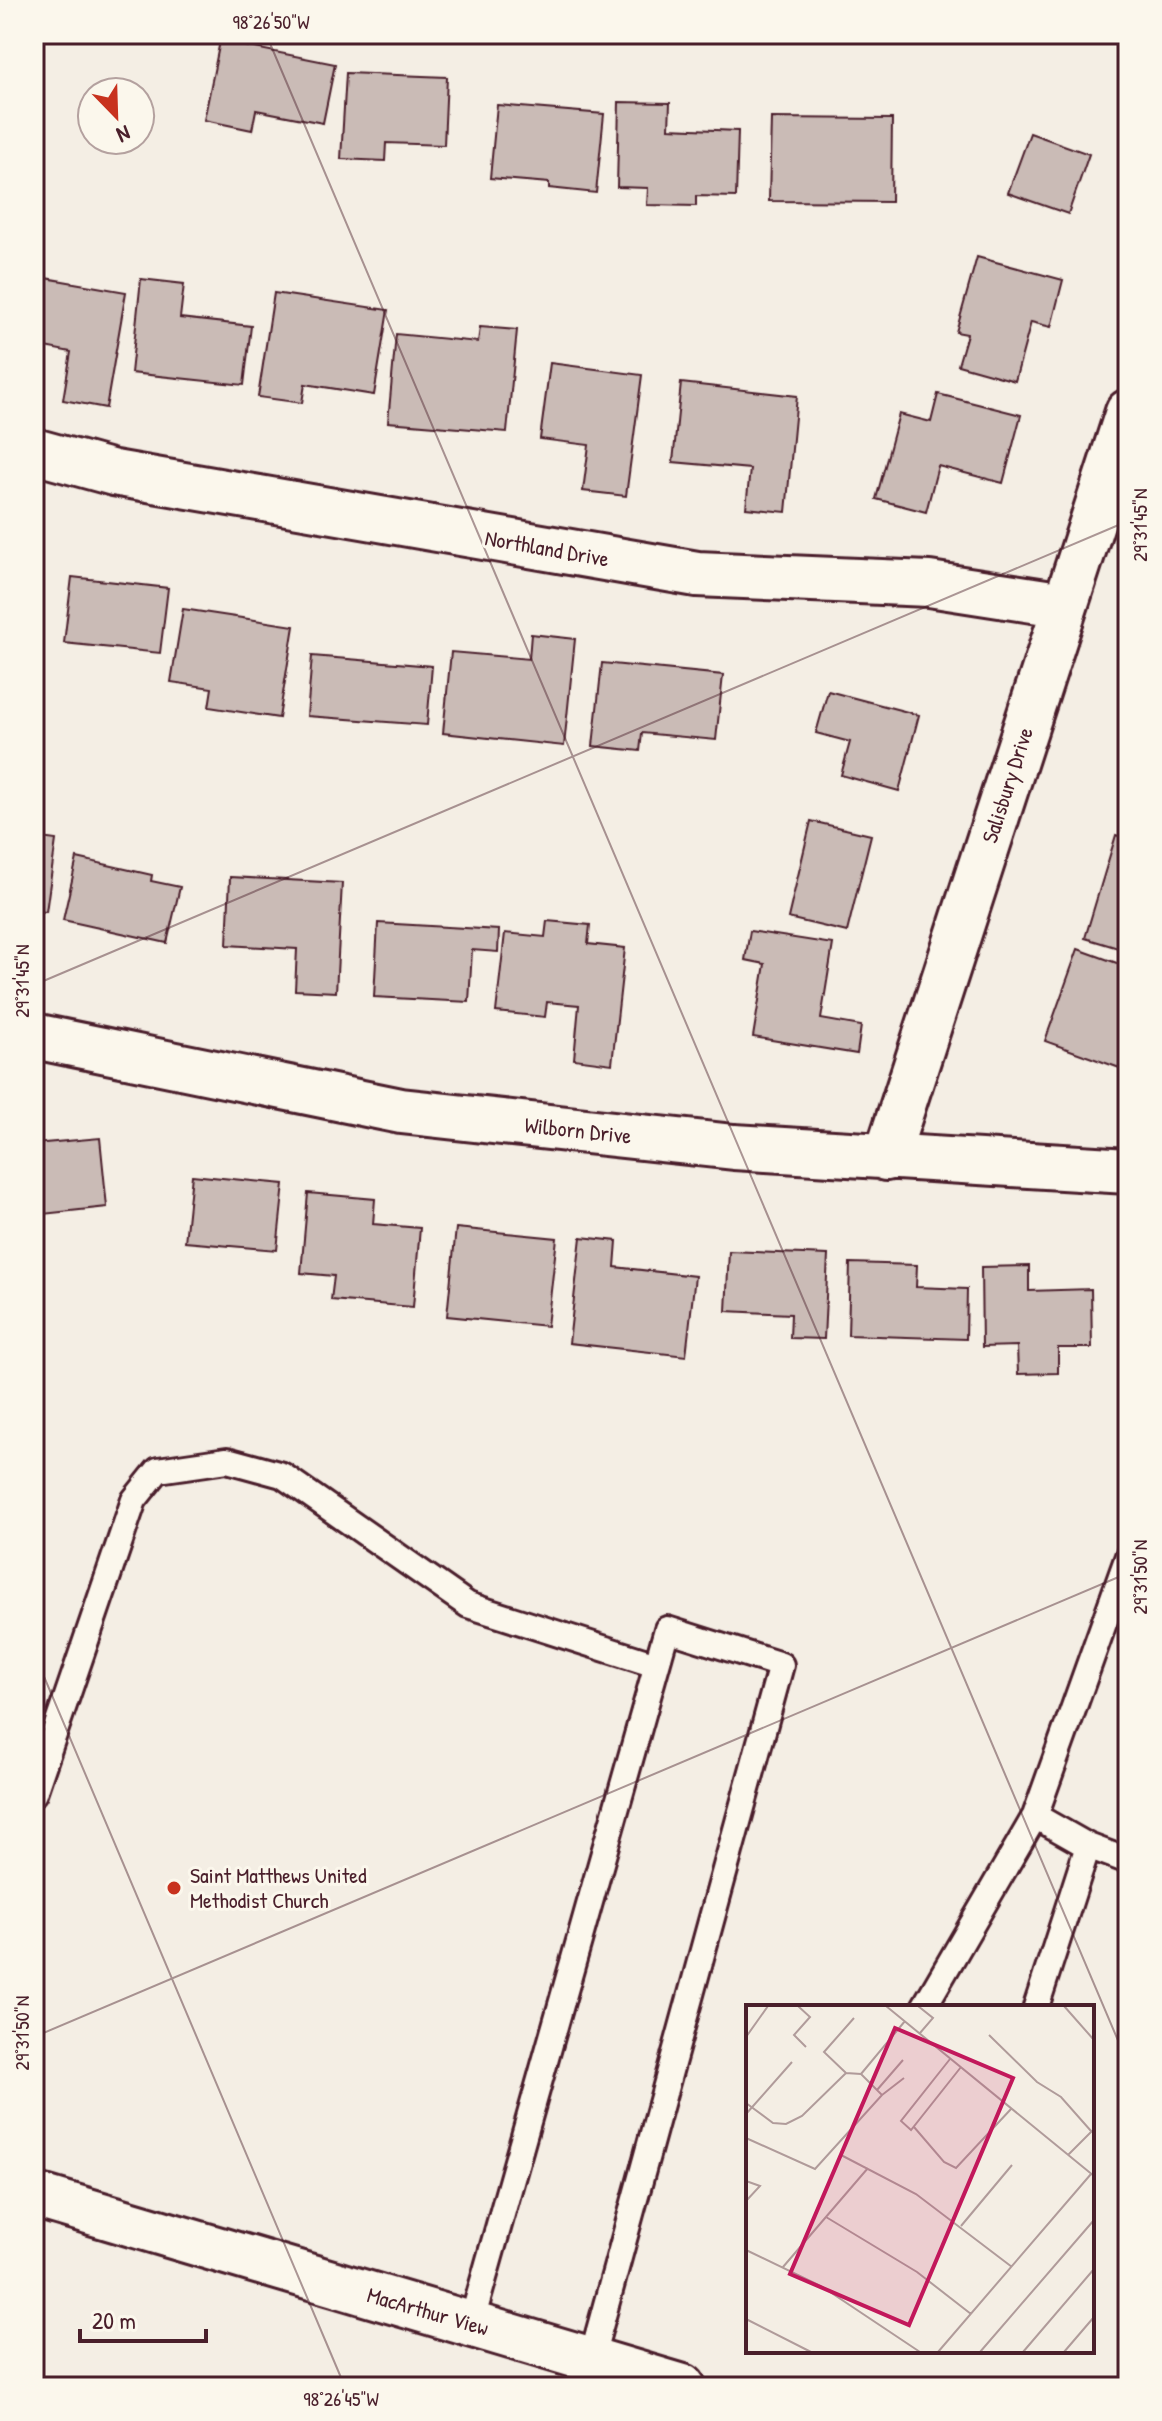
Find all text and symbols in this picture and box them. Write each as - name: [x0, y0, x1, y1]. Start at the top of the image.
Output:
- text: 98°26'50"W: [232, 8, 310, 35]
- north arrow: [76, 76, 156, 156]
- text: N: [112, 118, 135, 151]
- text: 29°31'45"N: [1126, 488, 1153, 562]
- street label: Northland Drive: [483, 522, 612, 574]
- street label: Salisbury Drive: [974, 723, 1040, 847]
- text: 29°31'45"N: [8, 944, 35, 1018]
- street label: Wilborn Drive: [523, 1109, 633, 1151]
- text: 29°31'50"N: [1126, 1540, 1153, 1614]
- place label: Saint Matthews United Methodist Church: [190, 1860, 367, 1915]
- marker: Saint Matthews United Methodist Church: [165, 1879, 183, 1897]
- text: 29°31'50"N: [8, 1996, 35, 2070]
- inset map: [746, 2005, 1094, 2353]
- street label: MacArthur View: [364, 2279, 492, 2343]
- scale bar: [80, 2293, 206, 2343]
- text: 20 m: [92, 2304, 136, 2336]
- text: 98°26'45"W: [303, 2385, 379, 2412]

